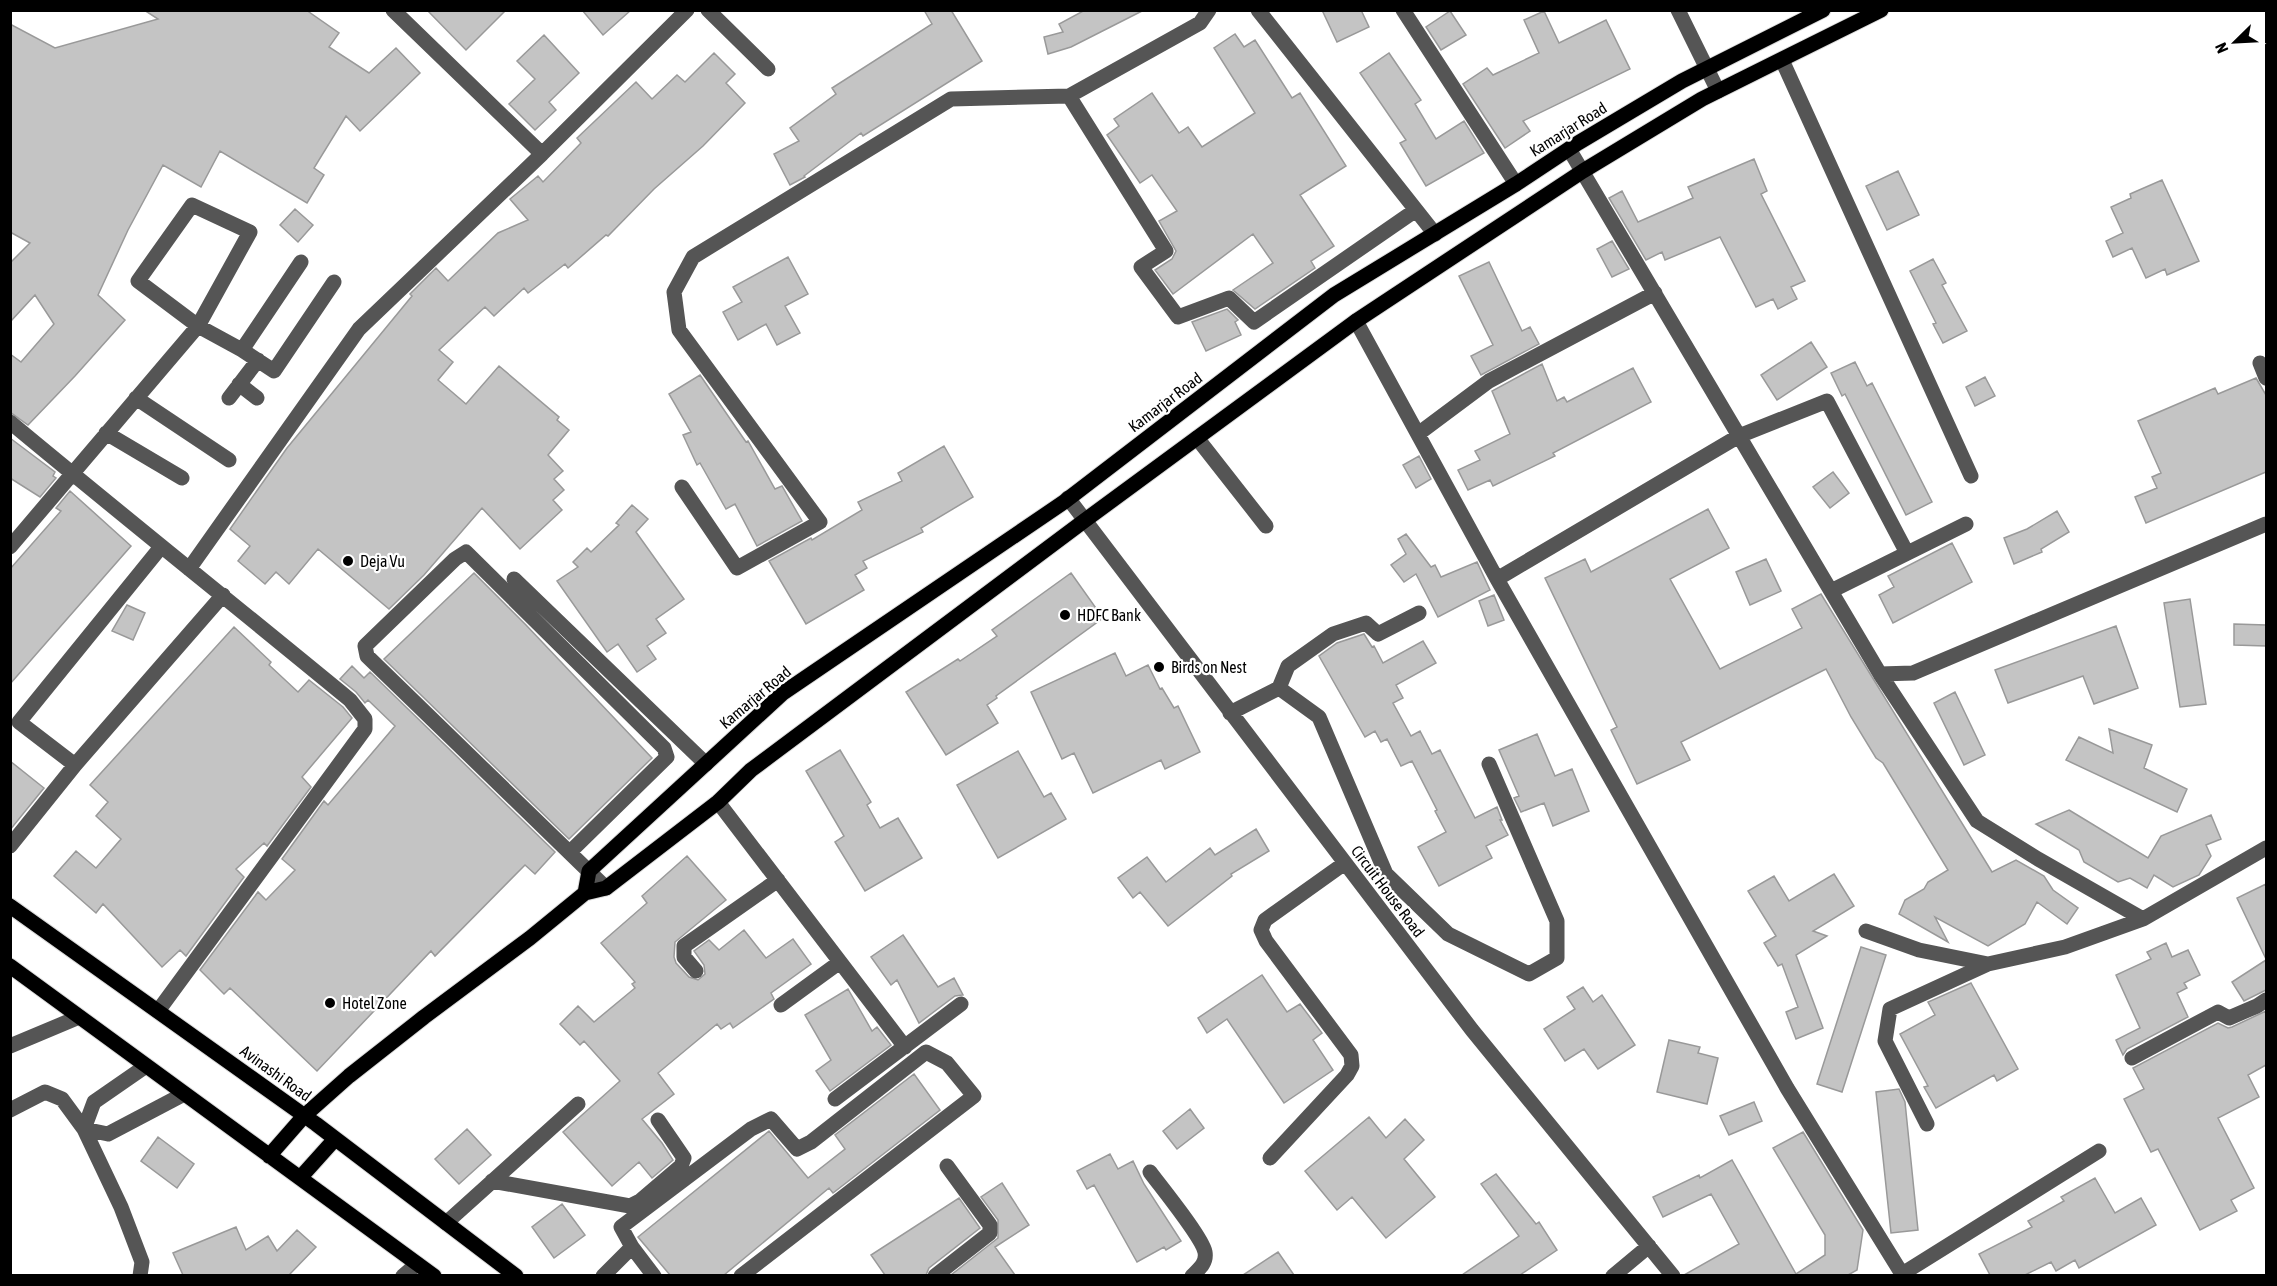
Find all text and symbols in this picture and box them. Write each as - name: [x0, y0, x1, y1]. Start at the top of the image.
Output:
- north arrow: [2205, 12, 2265, 72]
- text: N: [2211, 40, 2231, 56]
- street label: Kamarjar Road: [1526, 98, 1610, 161]
- street label: Kamarjar Road: [1125, 369, 1206, 436]
- place label: Deja Vu: [360, 552, 405, 571]
- marker: Deja Vu: [341, 554, 355, 568]
- place label: HDFC Bank: [1077, 606, 1141, 624]
- marker: HDFC Bank: [1058, 608, 1072, 622]
- place label: Birds on Nest: [1171, 658, 1247, 676]
- marker: Birds on Nest: [1152, 660, 1166, 674]
- street label: Kamarjar Road: [716, 662, 795, 733]
- street label: Circuit House Road: [1348, 842, 1428, 940]
- place label: Hotel Zone: [342, 994, 407, 1012]
- marker: Hotel Zone: [323, 996, 337, 1010]
- street label: Avinashi Road: [237, 1041, 315, 1105]

